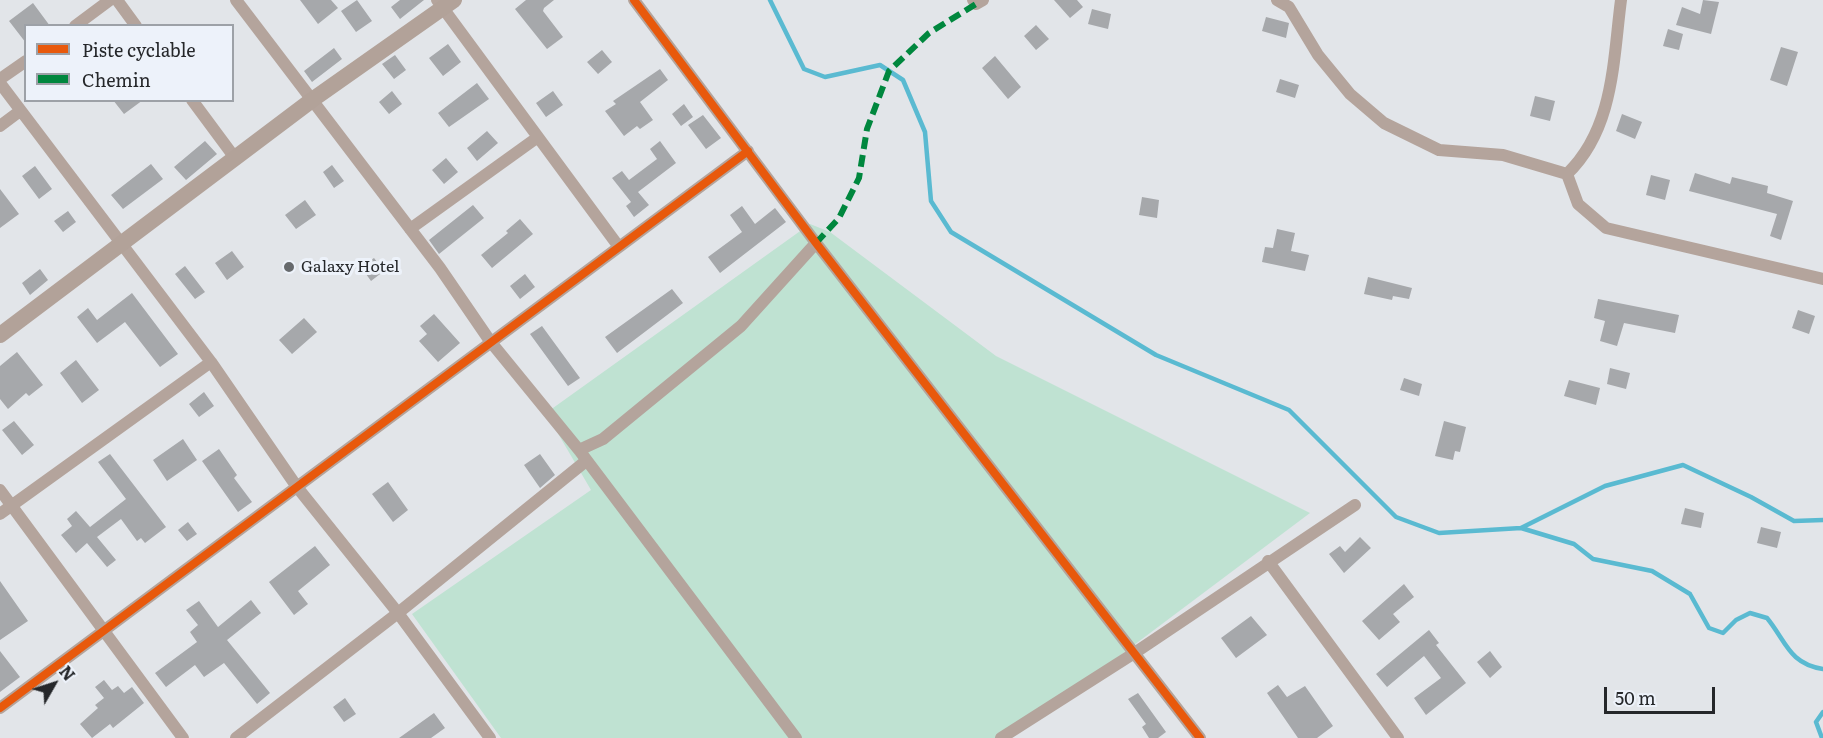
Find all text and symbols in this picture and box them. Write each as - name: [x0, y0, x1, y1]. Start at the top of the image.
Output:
- legend: [24, 24, 234, 102]
- text: Piste cyclable: [82, 36, 196, 63]
- text: Chemin: [82, 66, 151, 93]
- place label: Galaxy Hotel: [301, 257, 399, 277]
- marker: Galaxy Hotel: [282, 260, 296, 274]
- north arrow: [24, 654, 84, 714]
- text: N: [54, 660, 82, 685]
- scale bar: [1607, 675, 1718, 713]
- text: 50 m: [1615, 684, 1656, 711]

